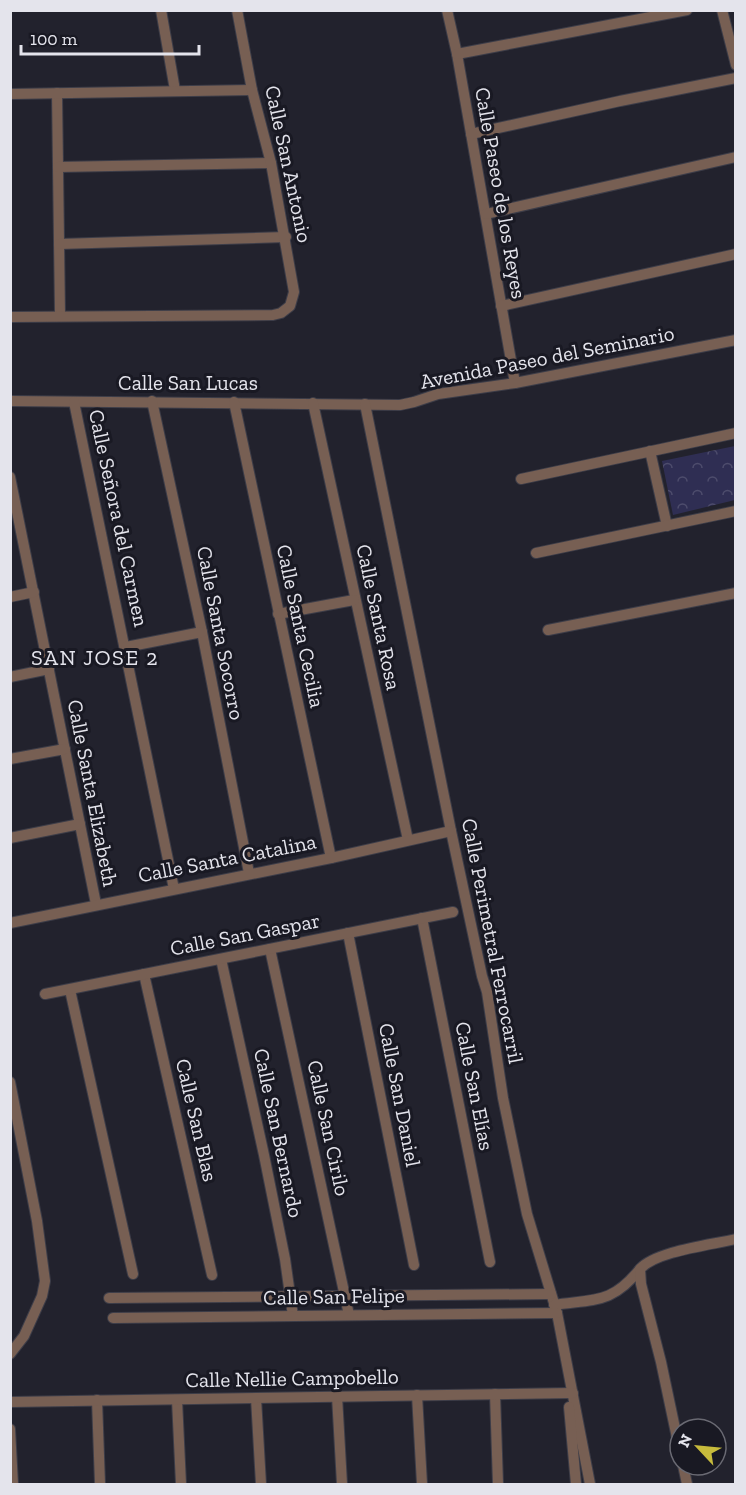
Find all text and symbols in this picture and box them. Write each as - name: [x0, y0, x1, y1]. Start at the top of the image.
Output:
- scale bar: [21, 18, 200, 56]
- text: 100 m: [30, 28, 78, 50]
- street label: Calle San Antonio: [260, 83, 318, 245]
- street label: Calle Paseo de los Reyes: [470, 85, 532, 301]
- street label: Avenida Paseo del Seminario: [418, 320, 676, 394]
- street label: Calle San Lucas: [118, 370, 258, 395]
- street label: Calle Señora del Carmen: [84, 407, 154, 629]
- street label: Calle Santa Cecilia: [271, 542, 331, 710]
- street label: Calle Santa Rosa: [351, 542, 407, 692]
- street label: Calle Santa Socorro: [192, 544, 250, 722]
- district label: SAN JOSE 2: [31, 644, 159, 671]
- street label: Calle Santa Elizabeth: [63, 697, 123, 889]
- street label: Calle Perimetral Ferrocarril: [457, 816, 529, 1066]
- street label: Calle Santa Catalina: [136, 828, 318, 888]
- street label: Calle San Gaspar: [168, 907, 322, 961]
- street label: Calle San Elías: [450, 1019, 500, 1153]
- street label: Calle San Daniel: [374, 1021, 426, 1169]
- street label: Calle San Bernardo: [249, 1046, 309, 1220]
- street label: Calle San Blas: [171, 1056, 223, 1184]
- street label: Calle San Cirilo: [302, 1058, 356, 1198]
- street label: Calle San Felipe: [263, 1282, 405, 1310]
- street label: Calle Nellie Campobello: [185, 1364, 399, 1392]
- north arrow: [668, 1417, 728, 1477]
- text: N: [674, 1431, 696, 1450]

